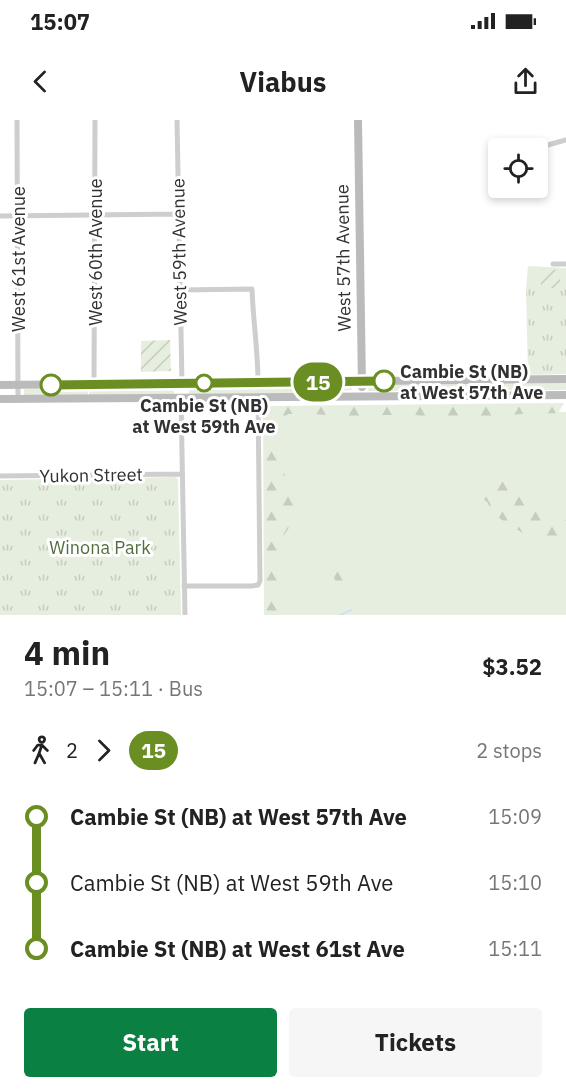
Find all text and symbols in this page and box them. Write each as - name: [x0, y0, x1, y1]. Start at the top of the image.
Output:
- text: 15:07: [30, 7, 90, 36]
- text: Viabus: [240, 64, 326, 99]
- icon: back: [24, 65, 57, 98]
- icon: share: [509, 65, 542, 98]
- map controls: [488, 138, 548, 198]
- button: locate: [488, 138, 548, 198]
- street label: West 60th Avenue: [84, 178, 107, 326]
- street label: West 59th Avenue: [166, 178, 192, 326]
- street label: West 57th Avenue: [330, 184, 356, 332]
- street label: West 61st Avenue: [7, 186, 30, 332]
- place label: Cambie St (NB) at West 57th Ave: [400, 360, 543, 404]
- line badge: 15: [291, 362, 345, 402]
- text: 15: [305, 368, 331, 396]
- marker: Cambie St (NB) at West 57th Ave: [373, 370, 395, 392]
- unlabelled marker: [40, 374, 62, 396]
- marker: Cambie St (NB) at West 59th Ave: [195, 374, 213, 392]
- place label: Cambie St (NB) at West 59th Ave: [132, 394, 276, 438]
- street label: Yukon Street: [39, 463, 143, 487]
- park label: Winona Park: [49, 536, 151, 559]
- text: 4 min: [24, 631, 110, 674]
- text: $3.52: [482, 652, 542, 681]
- text: 15:07 – 15:11 · Bus: [24, 675, 203, 702]
- icon: walk: [24, 734, 57, 767]
- icon: forward: [87, 734, 120, 767]
- text: 15: [141, 736, 166, 764]
- text: 2: [66, 737, 78, 764]
- text: 2 stops: [476, 737, 542, 764]
- text: Cambie St (NB) at West 57th Ave: [70, 802, 407, 831]
- text: 15:09: [488, 803, 542, 830]
- text: Cambie St (NB) at West 59th Ave: [70, 868, 393, 897]
- text: 15:10: [488, 869, 542, 896]
- text: Cambie St (NB) at West 61st Ave: [70, 934, 405, 963]
- text: 15:11: [488, 935, 542, 962]
- button: Start: [24, 1008, 277, 1077]
- button: Tickets: [289, 1008, 542, 1077]

